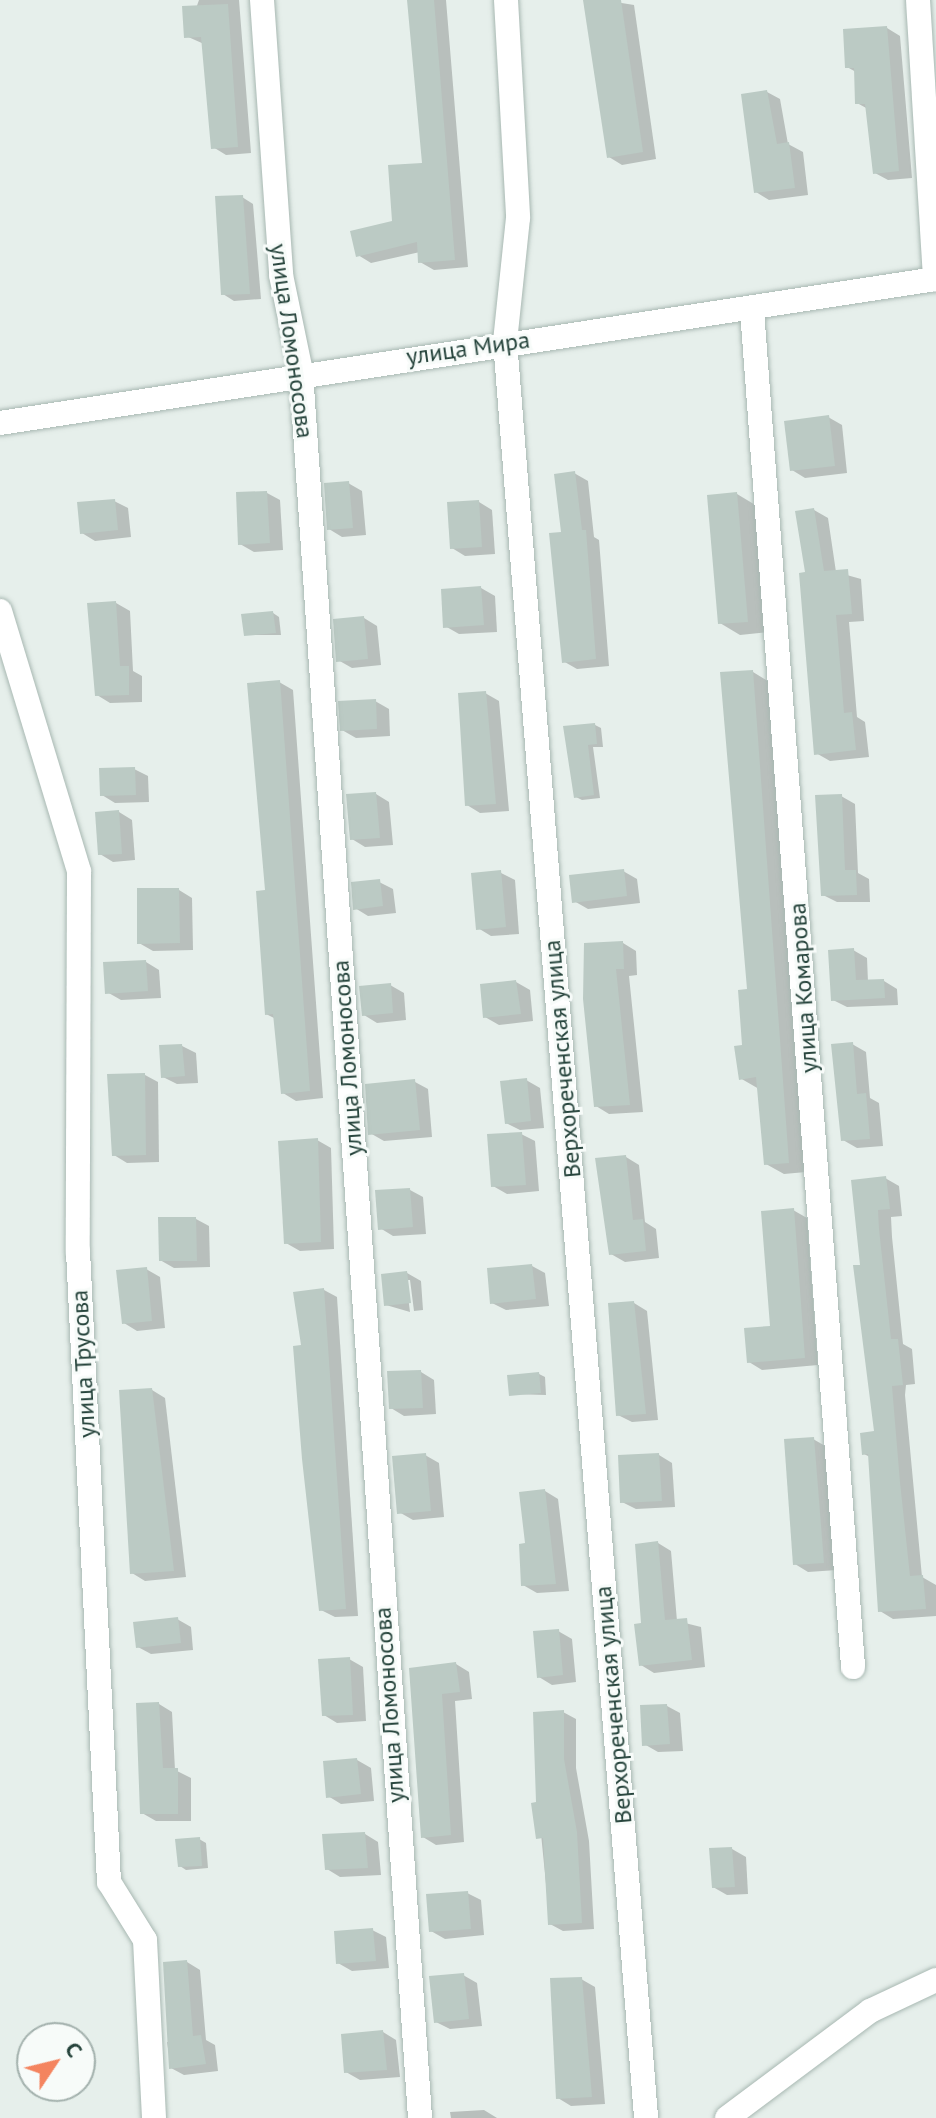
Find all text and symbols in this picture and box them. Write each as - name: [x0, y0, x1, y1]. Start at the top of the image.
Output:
- street label: улица Ломоносова: [264, 242, 320, 440]
- street label: улица Мира: [404, 325, 532, 371]
- street label: улица Комарова: [783, 902, 823, 1074]
- street label: Верхореченская улица: [537, 939, 587, 1179]
- street label: улица Ломоносова: [326, 959, 368, 1157]
- street label: улица Трусова: [65, 1289, 101, 1439]
- street label: Верхореченская улица: [588, 1585, 638, 1825]
- street label: улица Ломоносова: [368, 1606, 410, 1804]
- north arrow: [16, 2022, 96, 2102]
- text: С: [59, 2036, 89, 2062]

